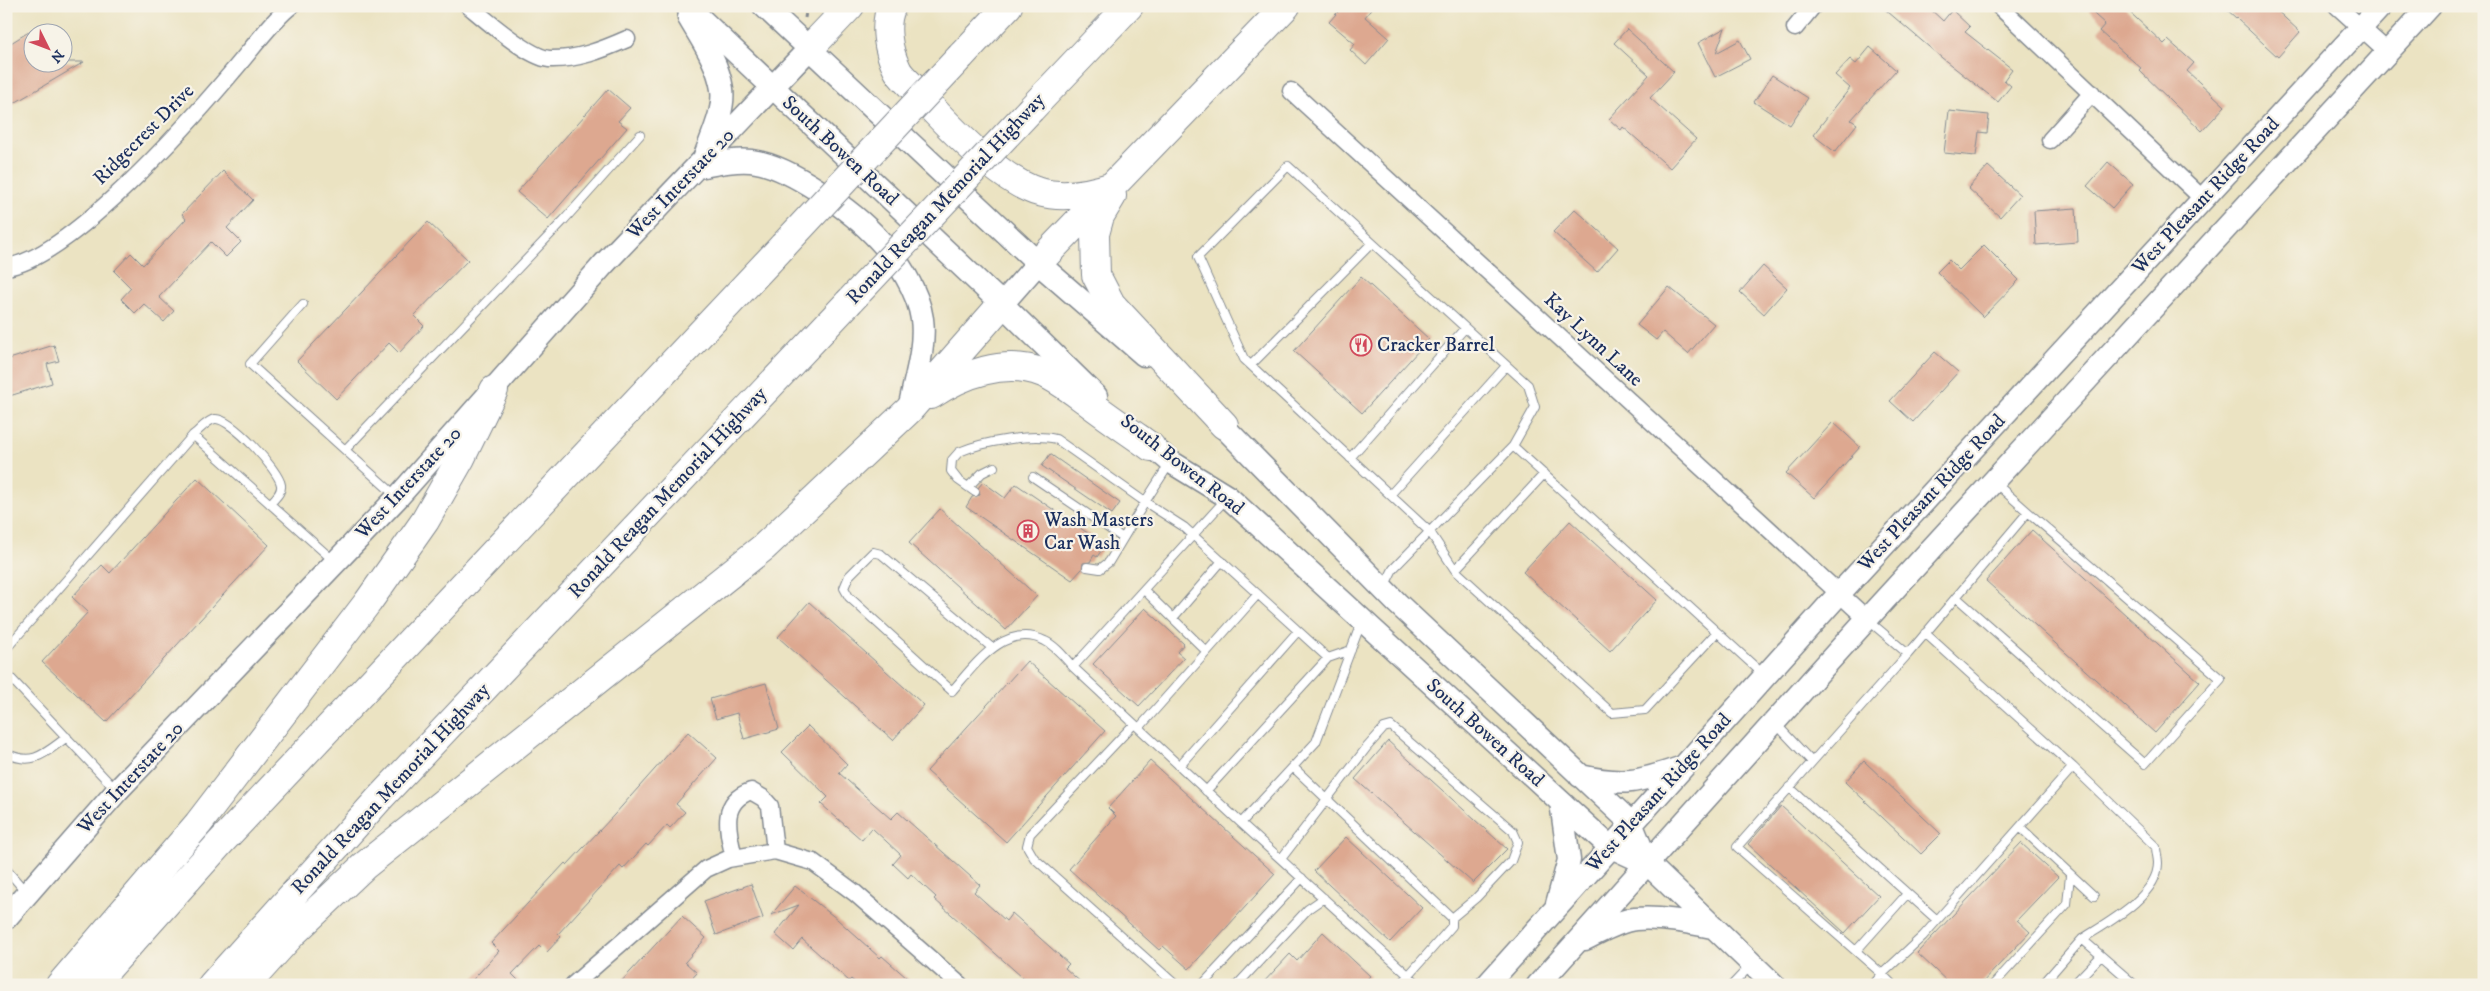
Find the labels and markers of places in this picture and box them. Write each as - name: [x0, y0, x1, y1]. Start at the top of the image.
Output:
- restaurant icon: Cracker Barrel: [1349, 333, 1373, 357]
- place label: Cracker Barrel: [1377, 333, 1495, 358]
- place label: Wash Masters Car Wash: [1043, 508, 1154, 556]
- building icon: Wash Masters Car Wash: [1016, 519, 1040, 543]

